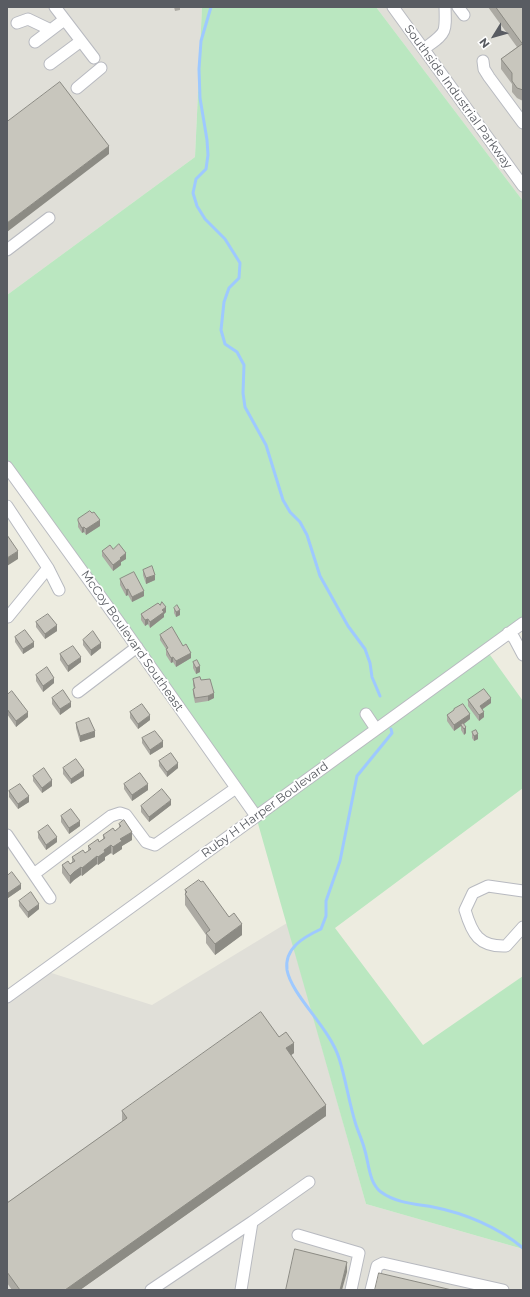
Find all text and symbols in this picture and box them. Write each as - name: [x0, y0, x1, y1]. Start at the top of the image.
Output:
- north arrow: [474, 16, 514, 56]
- street label: Southside Industrial Parkway: [401, 22, 515, 172]
- text: N: [476, 35, 493, 51]
- street label: McCoy Boulevard Southeast: [78, 568, 186, 714]
- street label: Ruby H Harper Boulevard: [199, 759, 331, 861]

